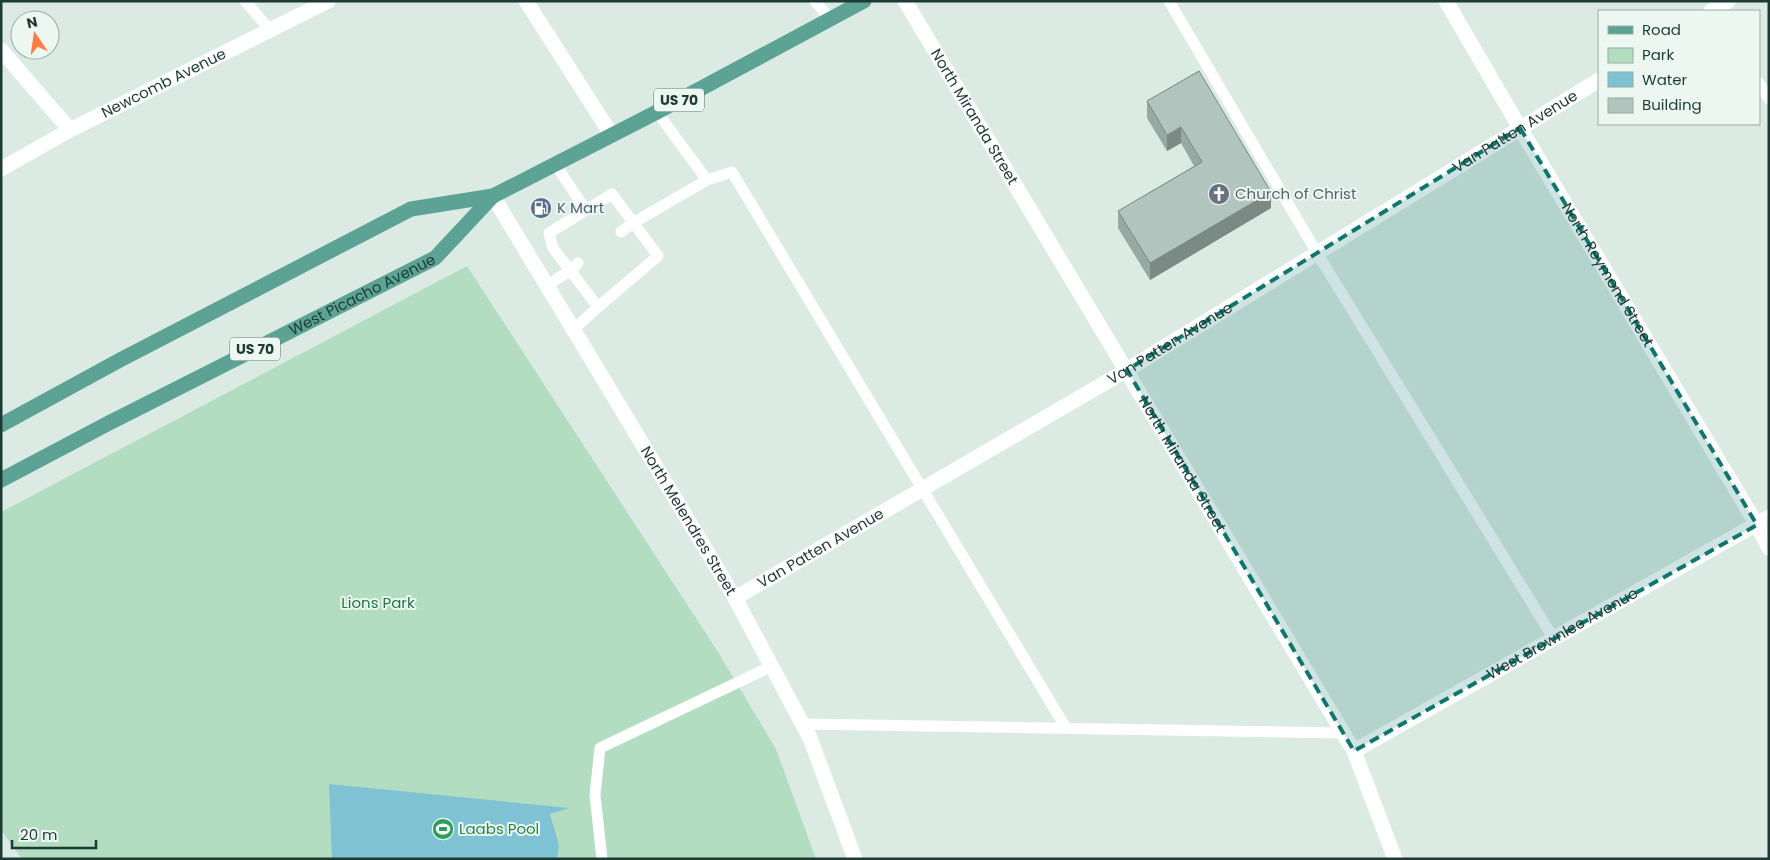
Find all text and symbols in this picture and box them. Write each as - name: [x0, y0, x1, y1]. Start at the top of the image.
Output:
- north arrow: [10, 10, 60, 60]
- legend: [1598, 10, 1760, 125]
- text: N: [25, 11, 39, 33]
- text: Road: [1642, 19, 1681, 40]
- street label: Newcomb Avenue: [98, 43, 229, 123]
- text: Park: [1642, 44, 1674, 65]
- street label: North Miranda Street: [926, 45, 1024, 189]
- text: Water: [1642, 69, 1688, 90]
- street label: Van Patten Avenue: [1448, 85, 1581, 177]
- road number: US 70: [654, 88, 704, 112]
- text: Building: [1642, 94, 1702, 115]
- church icon: Church of Christ: [1207, 182, 1231, 206]
- place label: Church of Christ: [1235, 183, 1356, 204]
- fuel station icon: K Mart: [529, 196, 553, 220]
- place label: K Mart: [557, 197, 604, 218]
- street label: North Reymond Street: [1557, 199, 1659, 351]
- street label: West Picacho Avenue: [285, 248, 439, 340]
- street label: Van Patten Avenue: [1103, 297, 1236, 389]
- road number: US 70: [230, 338, 280, 360]
- street label: North Miranda Street: [1134, 392, 1232, 536]
- street label: North Melendres Street: [636, 442, 742, 599]
- street label: Van Patten Avenue: [753, 503, 887, 593]
- street label: West Brownlee Avenue: [1483, 582, 1641, 684]
- park label: Lions Park: [341, 592, 415, 613]
- sports icon: Laabs Pool: [431, 817, 455, 841]
- scale bar: [12, 818, 96, 850]
- place label: Laabs Pool: [459, 818, 539, 839]
- text: 20 m: [20, 824, 58, 845]

